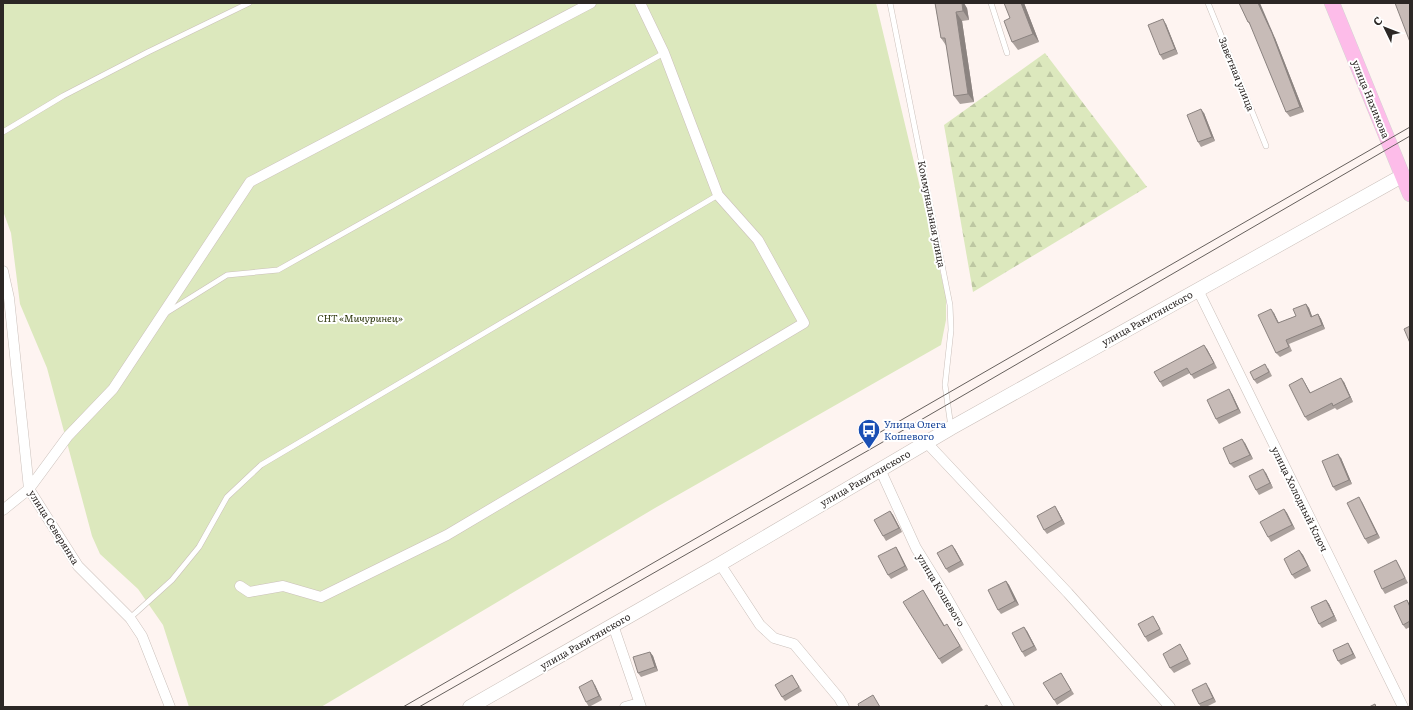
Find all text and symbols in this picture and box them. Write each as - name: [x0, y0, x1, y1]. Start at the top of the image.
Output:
- north arrow: [1365, 8, 1405, 48]
- text: С: [1368, 12, 1386, 29]
- street label: Заветная улица: [1216, 35, 1259, 114]
- street label: улица Нахимова: [1349, 57, 1394, 141]
- street label: Коммунальная улица: [915, 159, 950, 269]
- street label: улица Ракитянского: [1098, 286, 1195, 349]
- park label: СНТ «Мичуринец»: [317, 310, 403, 325]
- place label: Улица Олега Кошевого: [884, 416, 947, 443]
- bus stop icon: Улица Олега Кошевого: [856, 417, 882, 450]
- street label: улица Холодный Ключ: [1268, 443, 1333, 554]
- street label: улица Ракитянского: [817, 445, 913, 510]
- street label: улица Северянка: [25, 486, 84, 568]
- street label: улица Кошевого: [914, 550, 969, 629]
- street label: улица Ракитянского: [537, 608, 633, 673]

